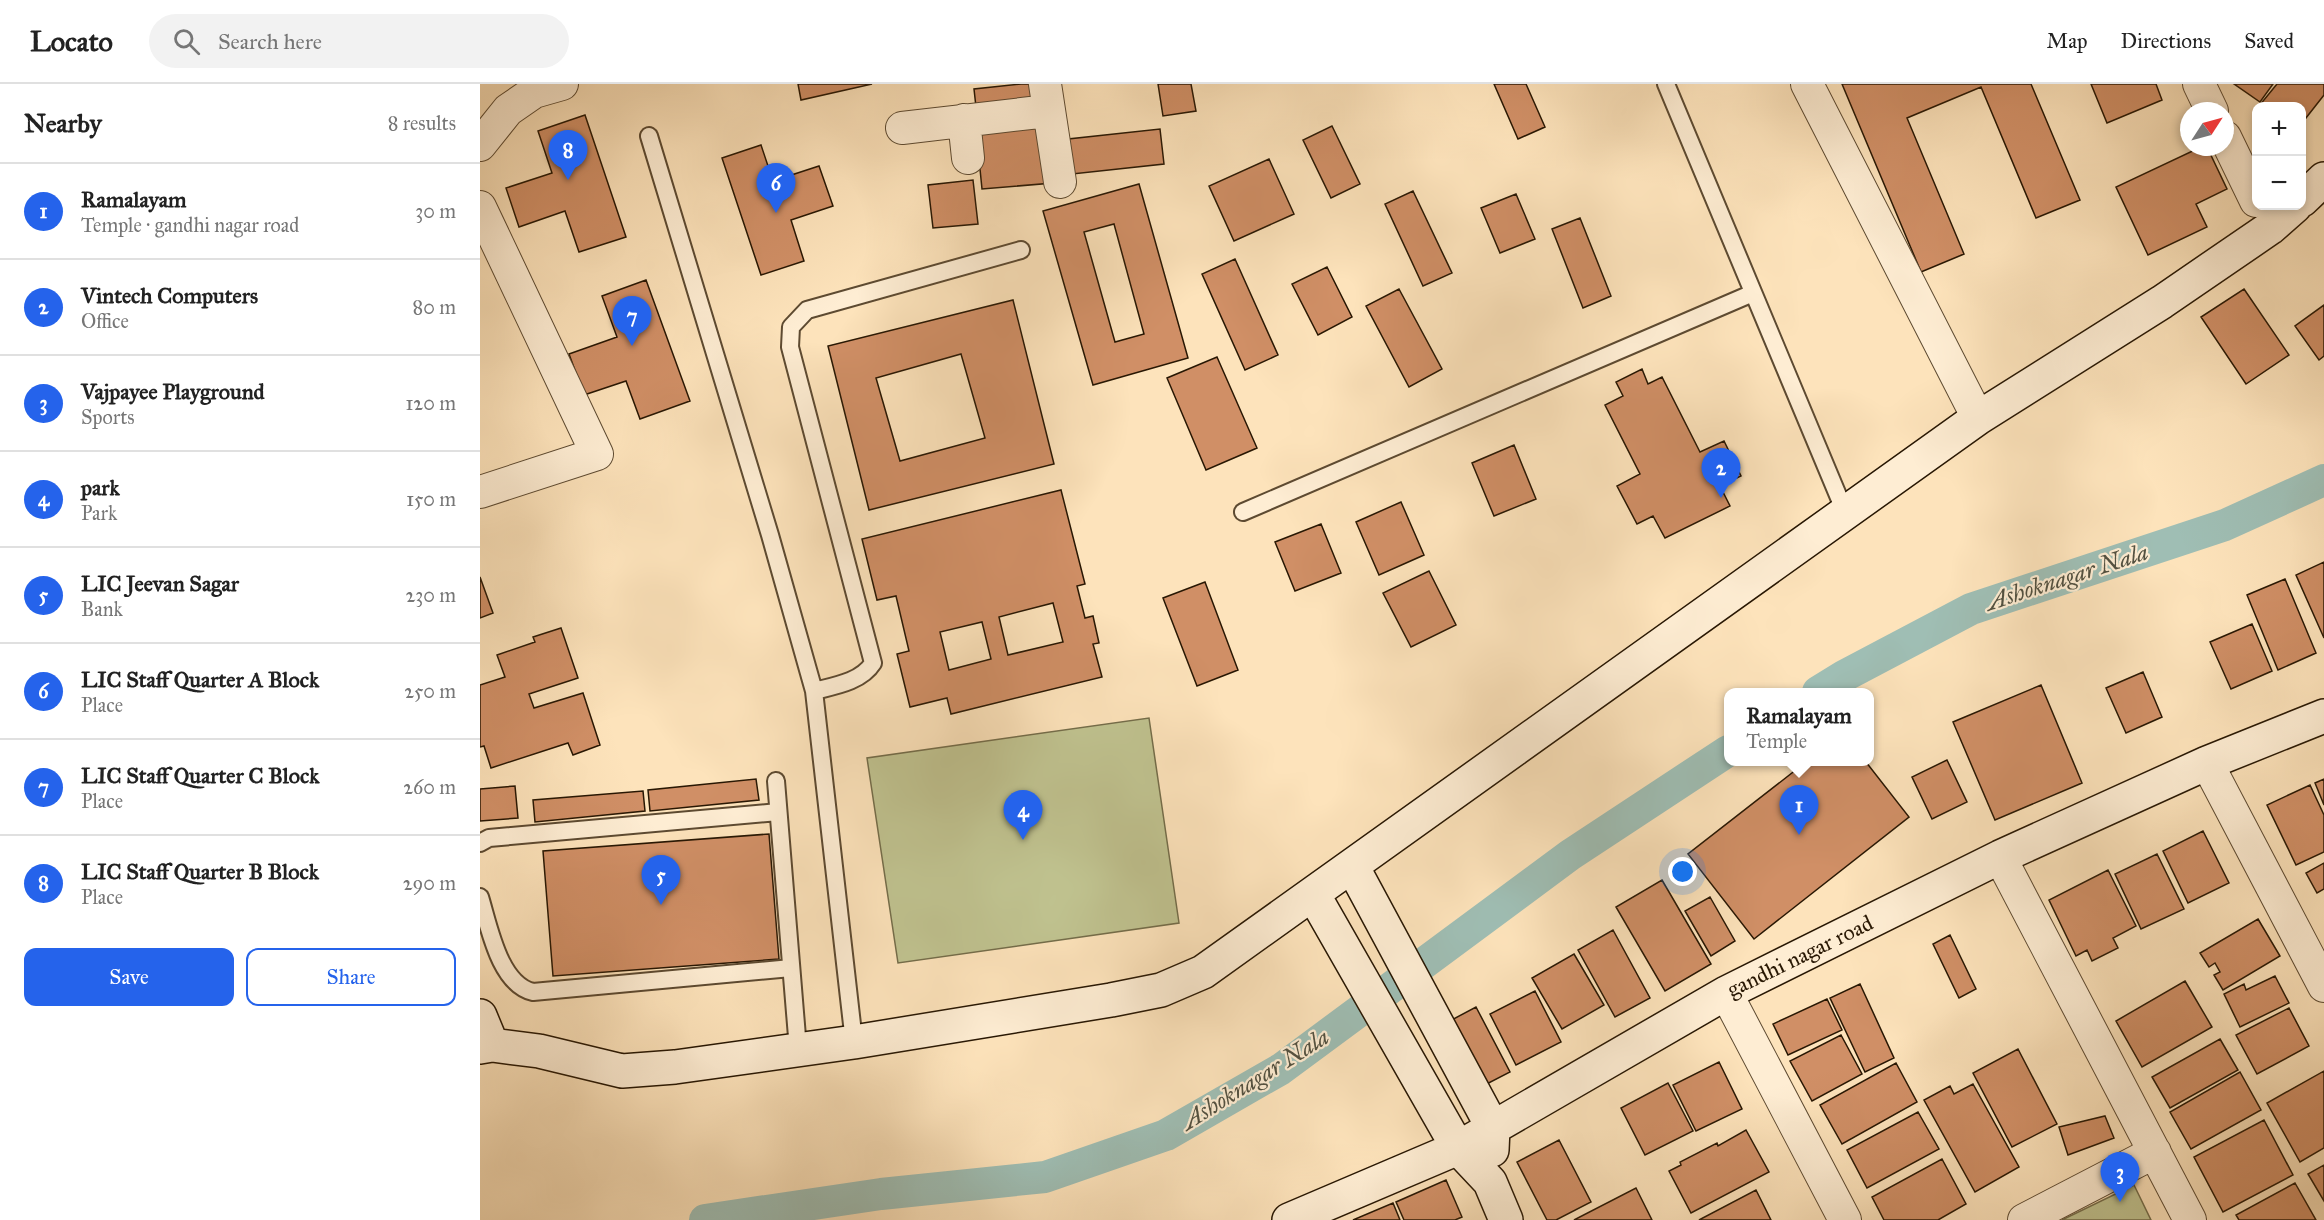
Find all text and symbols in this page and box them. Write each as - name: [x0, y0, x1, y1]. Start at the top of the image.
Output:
- search box: [149, 14, 569, 68]
- text: Locato: [30, 24, 113, 59]
- icon: search: [170, 25, 203, 58]
- text: Search here: [218, 28, 322, 55]
- text: Map: [2047, 28, 2088, 54]
- text: Directions: [2121, 28, 2211, 54]
- text: Saved: [2244, 28, 2294, 54]
- north arrow: [2180, 102, 2234, 156]
- map controls: [2252, 102, 2306, 210]
- button: +: [2252, 102, 2306, 156]
- text: Nearby: [24, 107, 102, 139]
- text: 8 results: [388, 111, 456, 135]
- pin: 8: [548, 130, 587, 180]
- button: −: [2252, 156, 2306, 210]
- pin: 6: [756, 164, 796, 213]
- text: Ramalayam: [81, 186, 187, 213]
- text: 1: [40, 199, 47, 223]
- text: 30 m: [415, 199, 456, 223]
- text: Temple · gandhi nagar road: [81, 213, 299, 237]
- text: Vintech Computers: [81, 282, 258, 309]
- text: 2: [39, 295, 48, 319]
- text: 80 m: [413, 295, 456, 319]
- pin: 7: [612, 296, 652, 346]
- text: Office: [81, 309, 129, 333]
- text: Vajpayee Playground: [81, 378, 265, 405]
- text: 3: [40, 391, 48, 415]
- text: 120 m: [405, 391, 456, 415]
- text: Sports: [81, 405, 135, 429]
- pin: 2: [1702, 448, 1740, 498]
- text: park: [81, 474, 120, 501]
- text: 4: [38, 487, 49, 511]
- text: 150 m: [406, 487, 456, 511]
- text: Park: [81, 501, 117, 525]
- water label: Ashoknagar Nala: [1979, 537, 2152, 618]
- text: LIC Jeevan Sagar: [81, 570, 239, 597]
- text: 5: [39, 583, 48, 607]
- text: 230 m: [405, 583, 456, 607]
- text: Bank: [81, 597, 123, 621]
- text: LIC Staff Quarter A Block: [81, 666, 319, 693]
- text: 6: [38, 679, 49, 703]
- text: 250 m: [404, 679, 456, 703]
- popup: [1724, 688, 1874, 766]
- text: Place: [81, 693, 123, 717]
- text: Ramalayam: [1746, 702, 1852, 729]
- text: Temple: [1746, 729, 1807, 753]
- text: LIC Staff Quarter C Block: [81, 762, 319, 789]
- text: 7: [38, 775, 49, 799]
- text: 260 m: [403, 775, 456, 799]
- pin: 1: [1780, 786, 1818, 835]
- text: Place: [81, 789, 123, 813]
- pin: 4: [1004, 790, 1042, 840]
- pin: 5: [642, 856, 681, 905]
- your location: [1668, 857, 1697, 886]
- text: LIC Staff Quarter B Block: [81, 858, 319, 885]
- text: 8: [38, 871, 49, 895]
- text: 290 m: [403, 871, 456, 895]
- text: Place: [81, 885, 123, 909]
- street label: gandhi nagar road: [1723, 909, 1877, 1003]
- button: Save: [24, 948, 234, 1006]
- button: Share: [246, 948, 456, 1006]
- water label: Ashoknagar Nala: [1173, 1022, 1335, 1138]
- pin: 3: [2100, 1152, 2140, 1202]

